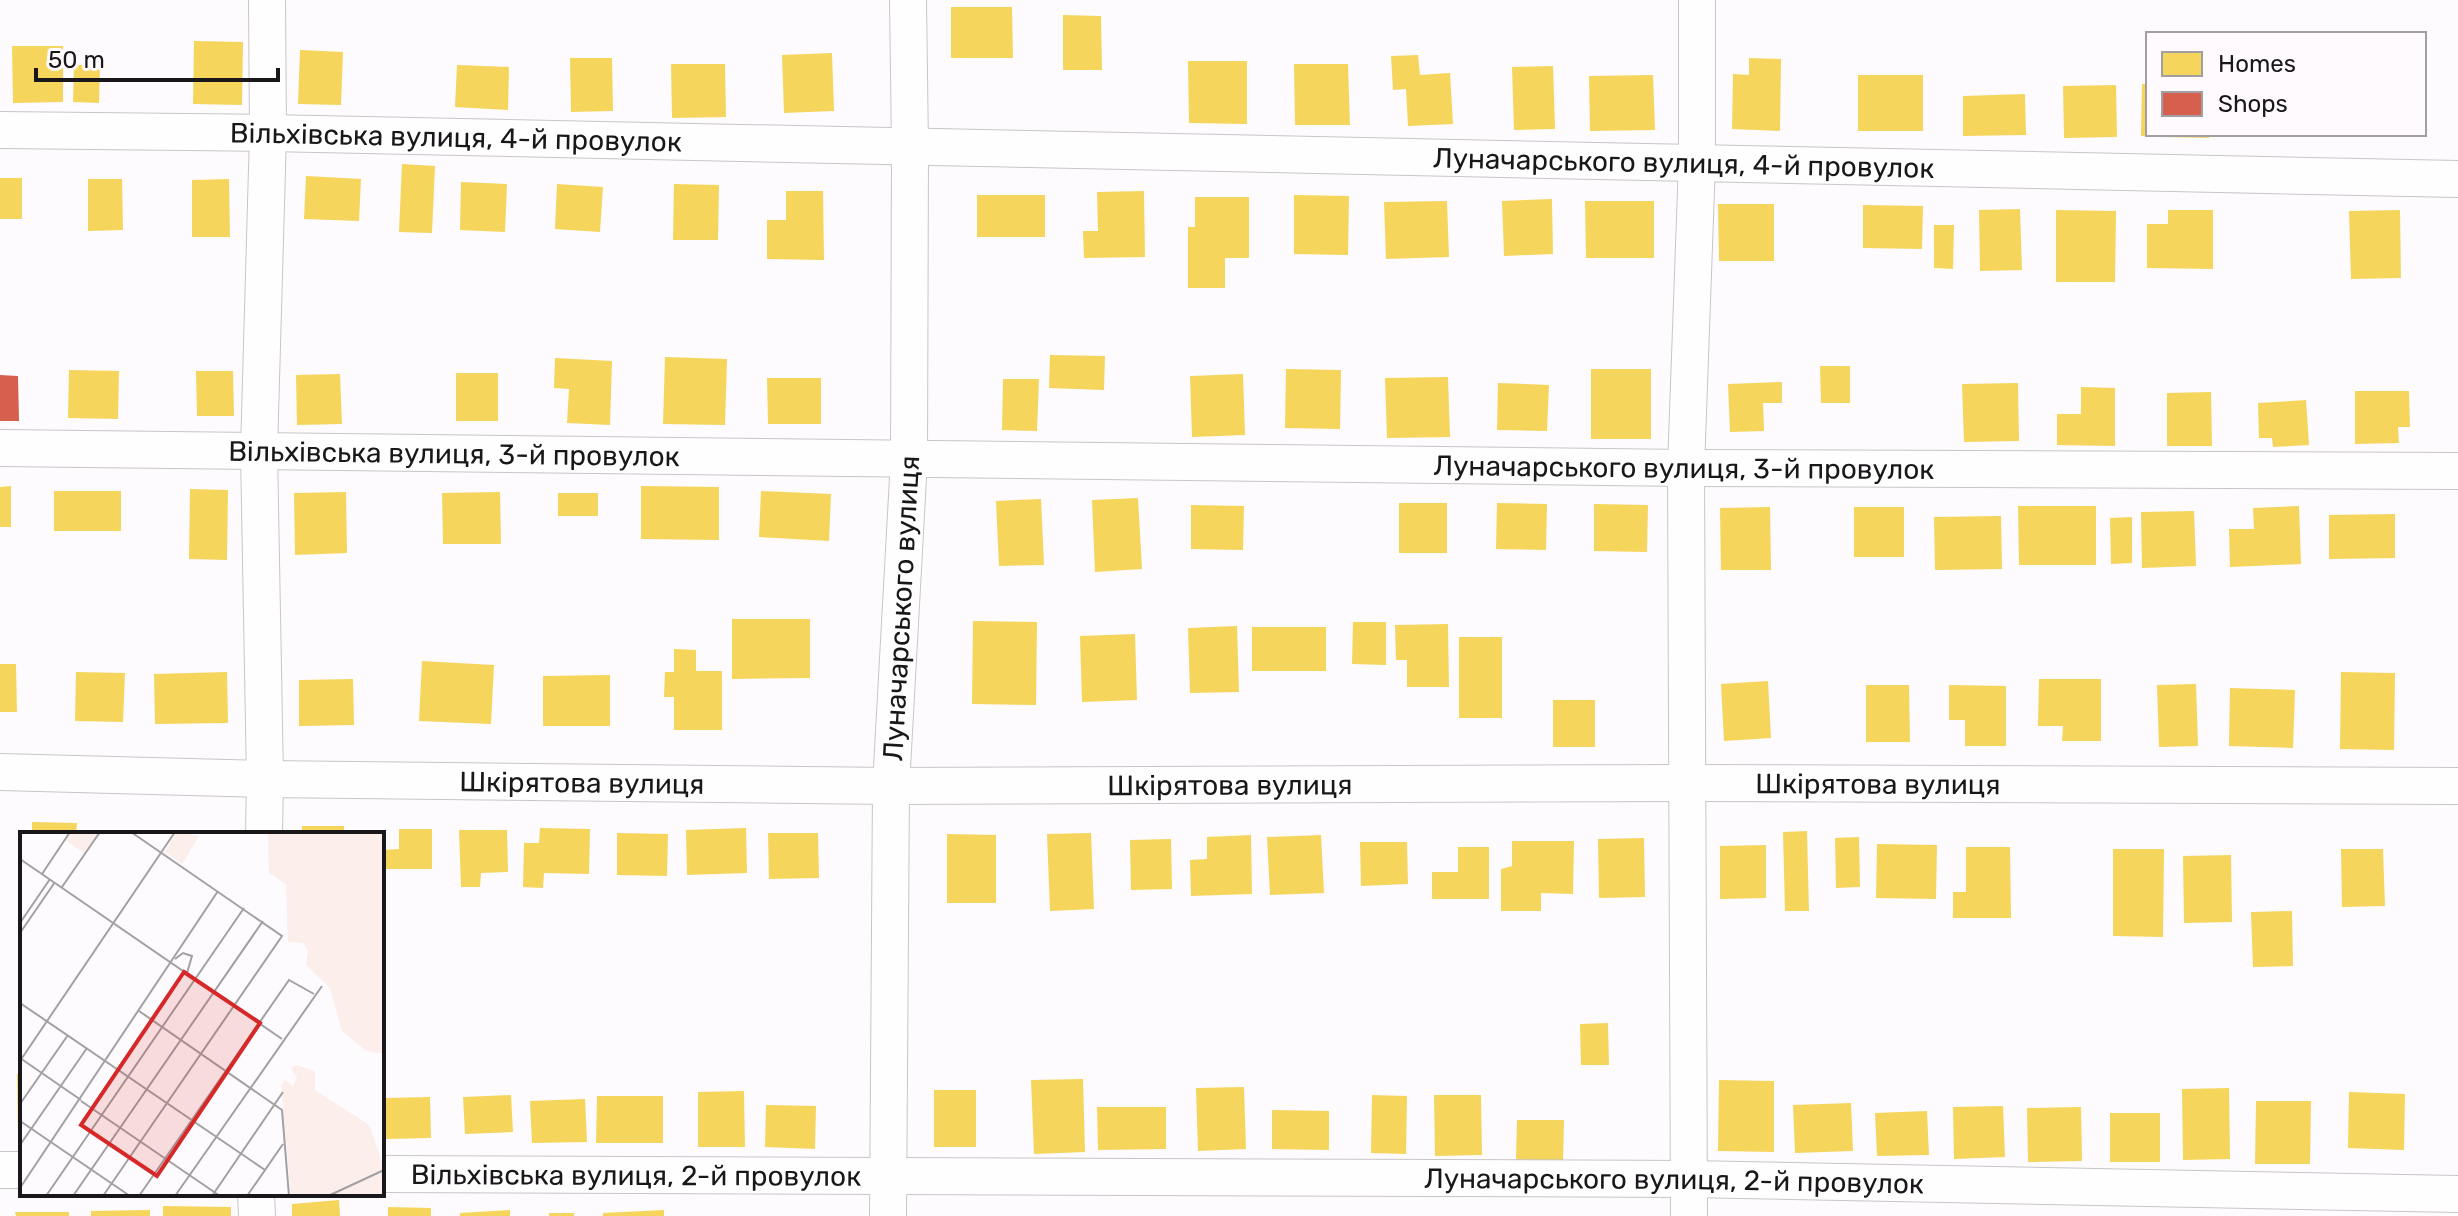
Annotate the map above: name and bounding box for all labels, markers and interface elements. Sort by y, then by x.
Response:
scale bar [36,32,278,82]
legend [2146,32,2426,136]
text: 50 m [48,46,105,74]
text: Homes [2218,50,2296,78]
text: Shops [2218,90,2288,118]
street label: Вільхівська вулиця, 4-й провулок [230,117,682,159]
street label: Луначарського вулиця, 4-й провулок [1433,141,1935,185]
street label: Вільхівська вулиця, 3-й провулок [228,435,680,473]
street label: Луначарського вулиця, 3-й провулок [1433,449,1934,486]
street label: Луначарського вулиця [876,455,926,762]
street label: Шкірятова вулиця [459,765,705,801]
street label: Шкірятова вулиця [1755,767,2001,801]
street label: Шкірятова вулиця [1107,768,1353,802]
inset map [20,832,384,1196]
street label: Вільхівська вулиця, 2-й провулок [411,1158,861,1193]
street label: Луначарського вулиця, 2-й провулок [1424,1162,1924,1201]

